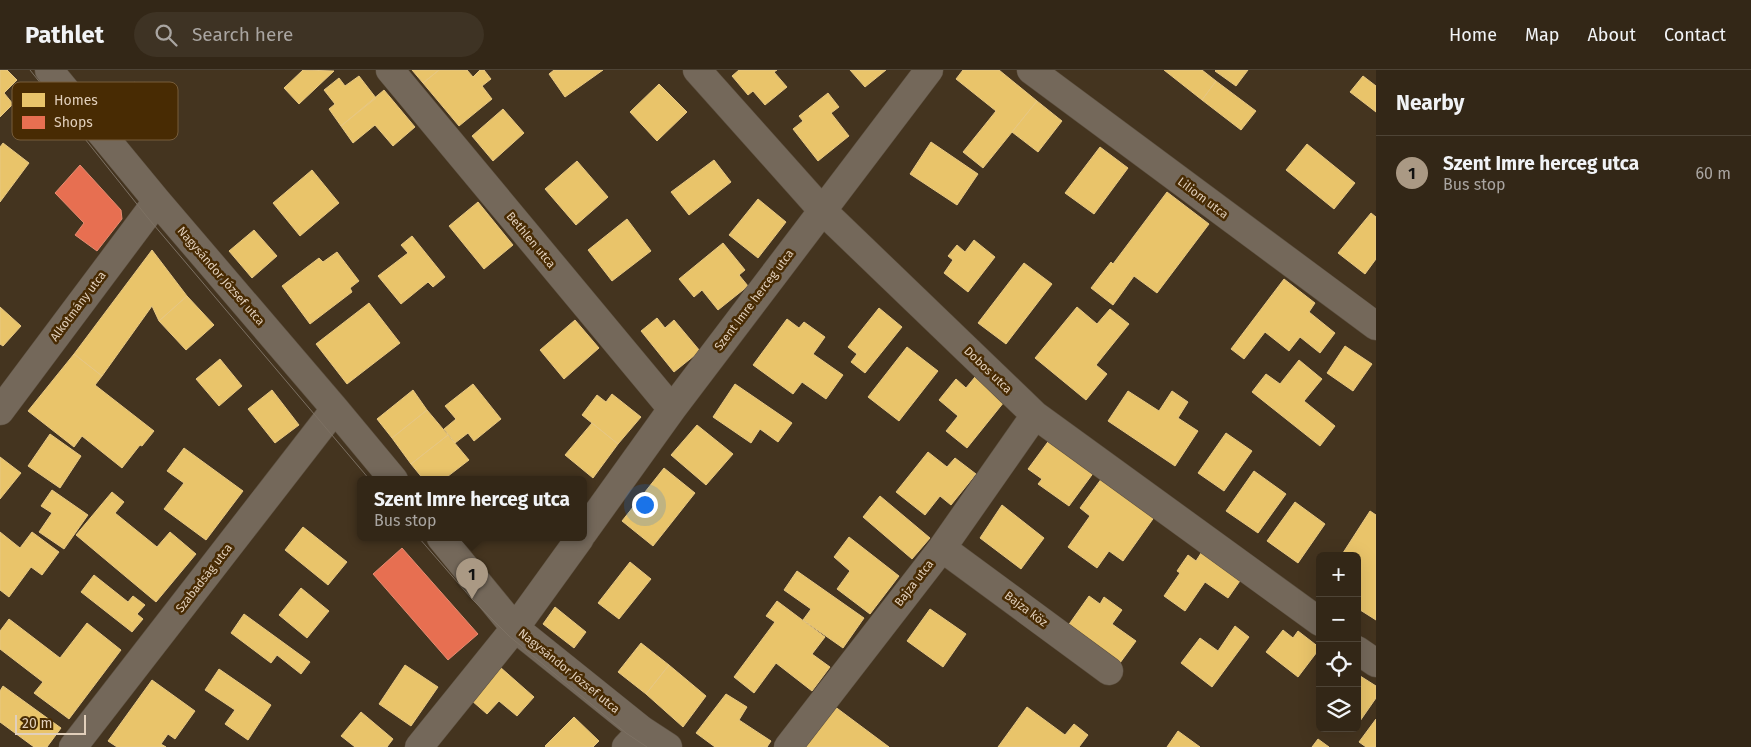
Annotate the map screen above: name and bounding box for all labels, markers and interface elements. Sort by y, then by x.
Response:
search box [134,12,484,57]
text: Pathlet [25,21,104,49]
icon: search [152,21,180,49]
text: Search here [192,23,293,46]
text: Home [1449,24,1497,46]
text: Map [1525,24,1559,46]
text: About [1587,24,1636,46]
text: Contact [1664,24,1726,46]
legend [12,82,178,140]
text: Nearby [1396,90,1464,116]
text: Homes [54,92,98,109]
text: Shops [54,114,93,131]
text: Szent Imre herceg utca [1443,152,1639,175]
text: 1 [1408,164,1416,183]
text: 60 m [1696,164,1731,183]
street label: Liliom utca [1175,174,1231,222]
text: Bus stop [1443,175,1506,194]
street label: Bethlen utca [504,209,558,271]
street label: Nagysándor József utca [174,224,268,328]
street label: Szent Imre herceg utca [711,247,797,353]
street label: Alkotmány utca [47,268,109,344]
street label: Dobos utca [961,344,1015,396]
popup [357,476,587,541]
text: Szent Imre herceg utca [374,488,570,511]
your location [632,492,658,518]
text: Bus stop [374,511,437,530]
street label: Szabadság utca [173,541,235,615]
map controls [1316,552,1361,732]
button: + [1316,552,1361,597]
street label: Bajza utca [892,557,936,609]
pin: 1 [456,558,488,599]
street label: Bajza köz [1002,588,1050,630]
button: − [1316,597,1361,642]
street label: Nagysándor József utca [516,626,622,716]
button: locate [1316,642,1361,687]
button: layers [1316,687,1361,732]
scale bar [15,712,86,735]
text: 20 m [22,715,52,732]

